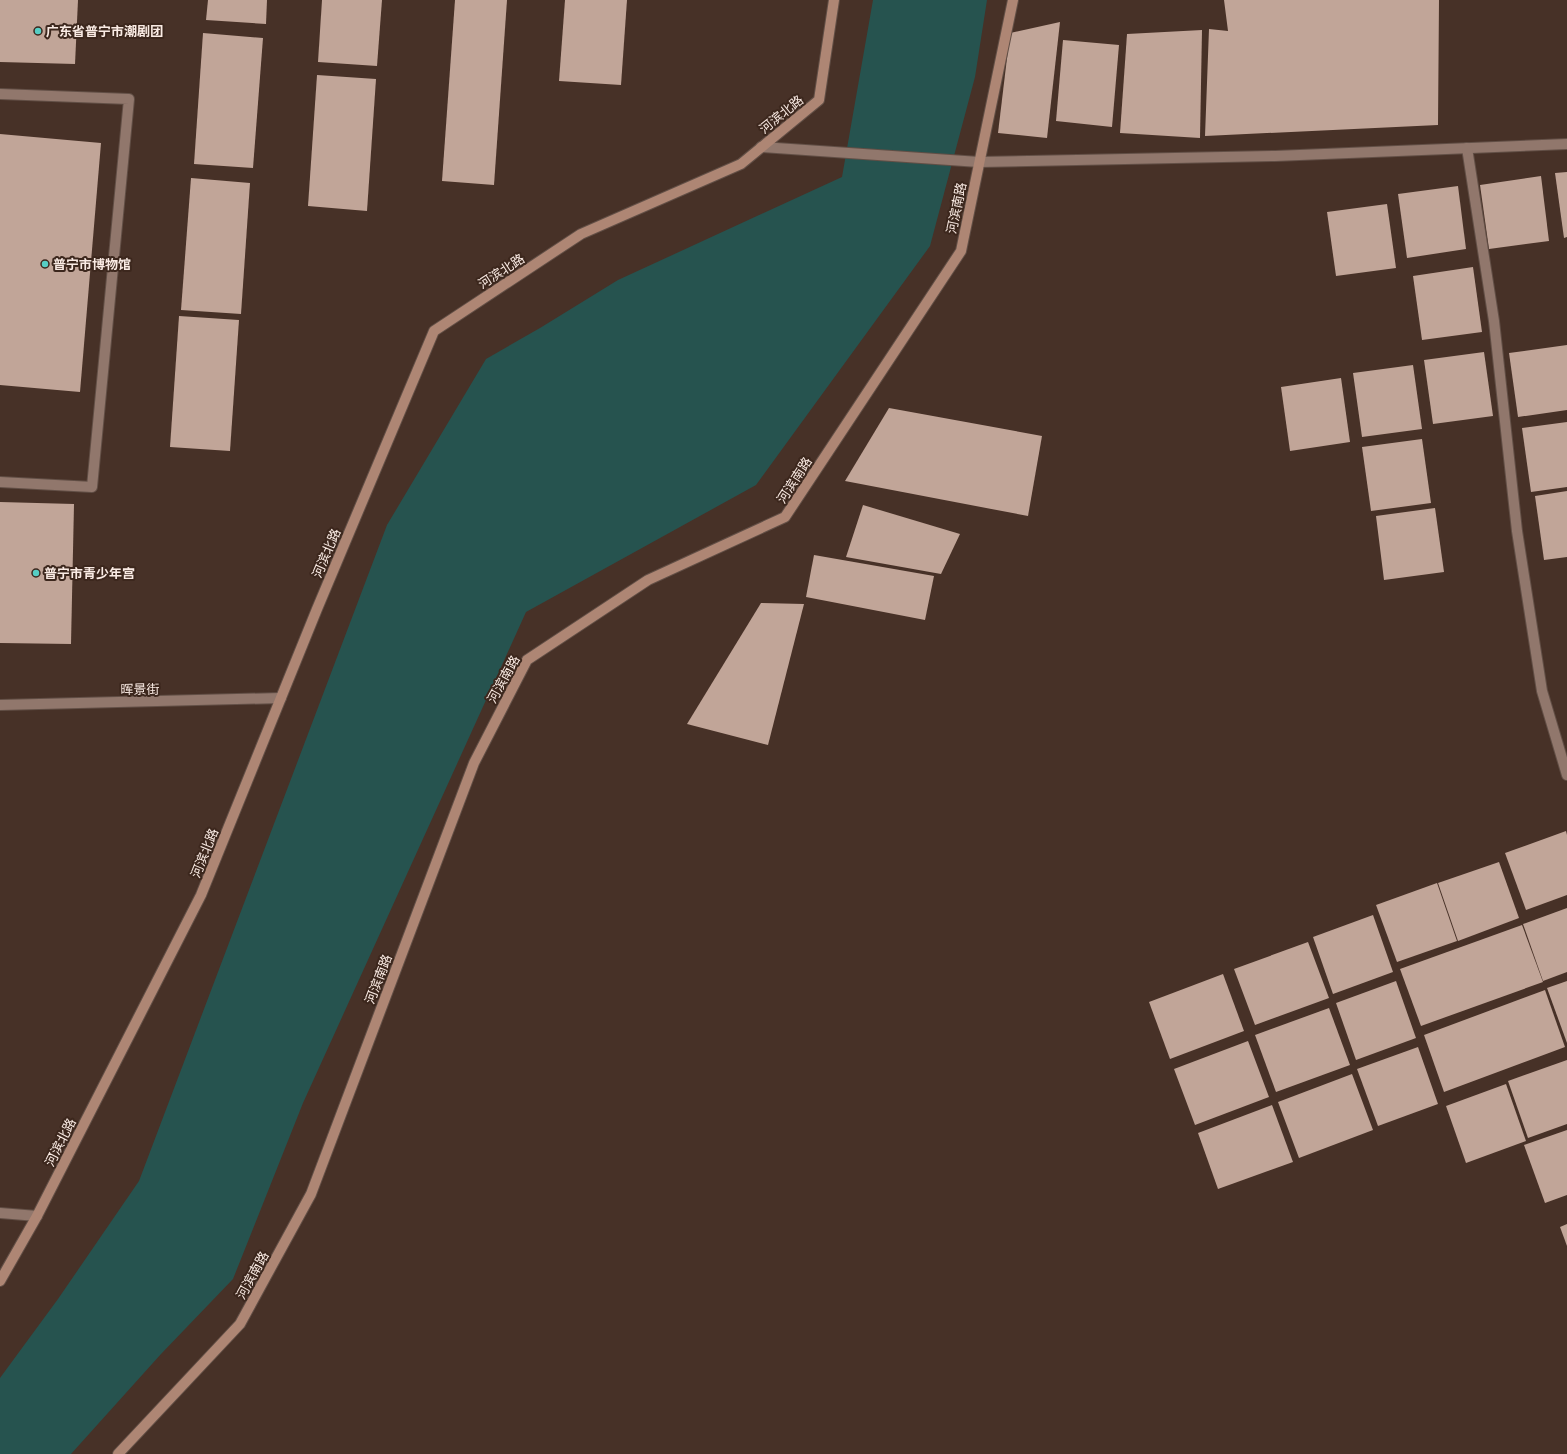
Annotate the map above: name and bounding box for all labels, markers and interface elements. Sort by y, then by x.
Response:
place label: 广东省普宁市潮剧团 [46,23,163,39]
marker: 广东省普宁市潮剧团 [33,26,43,36]
street label: 河滨北路 [756,91,806,137]
street label: 河滨南路 [943,181,969,235]
street label: 河滨北路 [475,250,527,292]
place label: 普宁市博物馆 [53,256,131,272]
marker: 普宁市博物馆 [40,259,50,269]
street label: 河滨南路 [773,454,815,506]
street label: 河滨北路 [308,526,344,580]
place label: 普宁市青少年宫 [44,565,135,581]
marker: 普宁市青少年宫 [31,568,41,578]
street label: 河滨南路 [483,652,523,706]
street label: 晖景街 [120,681,160,697]
street label: 河滨北路 [187,826,221,880]
street label: 河滨南路 [361,952,395,1006]
street label: 河滨北路 [41,1115,79,1169]
street label: 河滨南路 [232,1248,272,1302]

